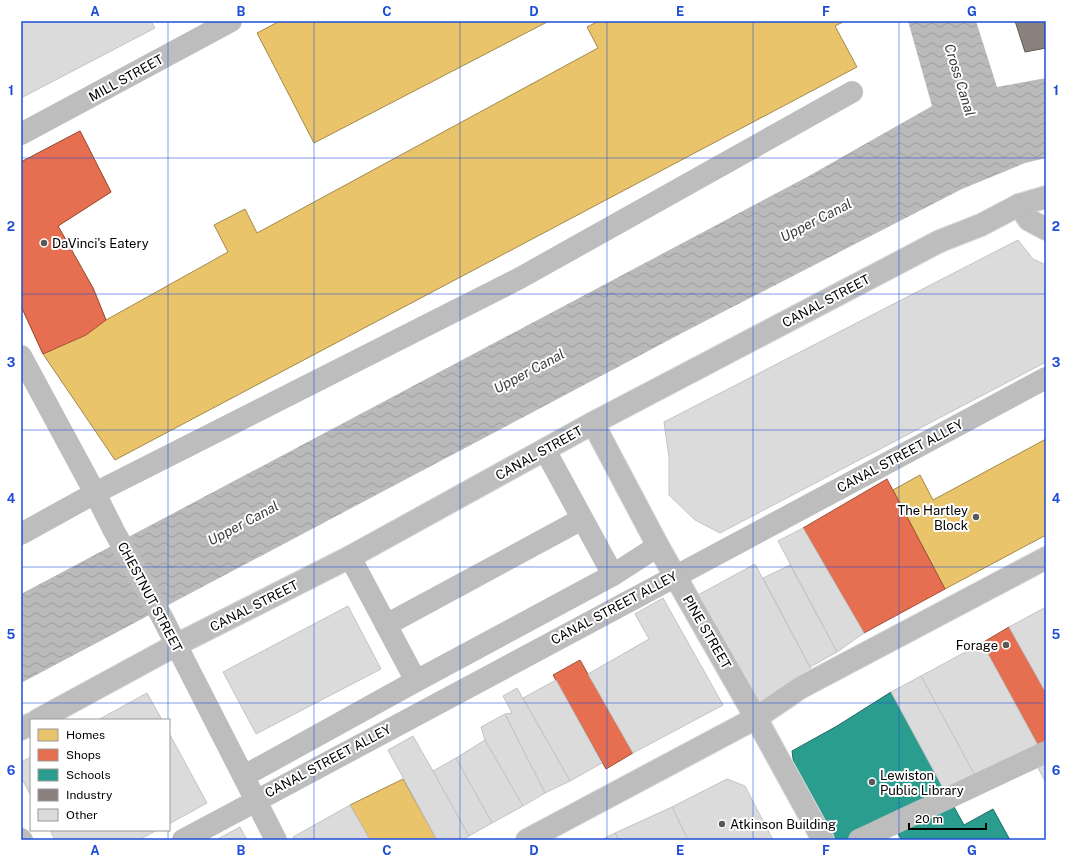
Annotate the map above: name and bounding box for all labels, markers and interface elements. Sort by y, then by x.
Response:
text: A [90,4,100,19]
text: B [237,4,246,19]
text: C [382,4,392,19]
text: D [529,4,539,19]
text: E [676,4,684,19]
text: F [822,4,830,19]
text: G [967,4,977,19]
water label: Cross Canal [941,42,979,118]
street label: MILL STREET [86,51,166,105]
text: 1 [8,83,14,98]
text: 1 [1053,83,1059,98]
water label: Upper Canal [778,195,854,245]
text: 2 [7,219,15,234]
text: 2 [1052,219,1060,234]
place label: DaVinci's Eatery [52,236,149,251]
marker: DaVinci's Eatery [39,238,49,248]
street label: CANAL STREET [780,272,873,330]
water label: Upper Canal [491,346,567,396]
text: 3 [7,355,16,370]
text: 3 [1052,355,1061,370]
street label: CANAL STREET ALLEY [834,416,966,496]
street label: CANAL STREET [493,423,585,483]
text: 4 [7,491,16,506]
text: 4 [1052,491,1061,506]
water label: Upper Canal [205,498,281,548]
place label: The Hartley Block [897,503,968,533]
marker: The Hartley Block [971,512,981,522]
street label: CHESTNUT STREET [115,540,185,655]
street label: CANAL STREET ALLEY [548,568,680,648]
street label: CANAL STREET [207,577,301,635]
street label: PINE STREET [680,593,734,672]
text: 5 [7,627,16,642]
text: 5 [1052,627,1061,642]
place label: Forage [956,638,998,653]
marker: Forage [1001,640,1011,650]
legend [30,719,170,831]
street label: CANAL STREET ALLEY [262,721,394,801]
text: Homes [66,728,105,742]
text: Shops [66,748,101,762]
text: 6 [7,763,16,778]
text: 6 [1052,763,1061,778]
text: Schools [66,768,111,782]
place label: Lewiston Public Library [880,768,964,798]
marker: Lewiston Public Library [867,777,877,787]
text: Industry [66,788,113,802]
scale bar [909,805,986,831]
text: Other [66,808,98,822]
text: 20 m [915,812,943,826]
place label: Atkinson Building [730,817,836,832]
marker: Atkinson Building [717,819,727,829]
text: A [90,843,100,858]
text: B [237,843,246,858]
text: C [382,843,392,858]
text: D [529,843,539,858]
text: E [676,843,684,858]
text: F [822,843,830,858]
text: G [967,843,977,858]

